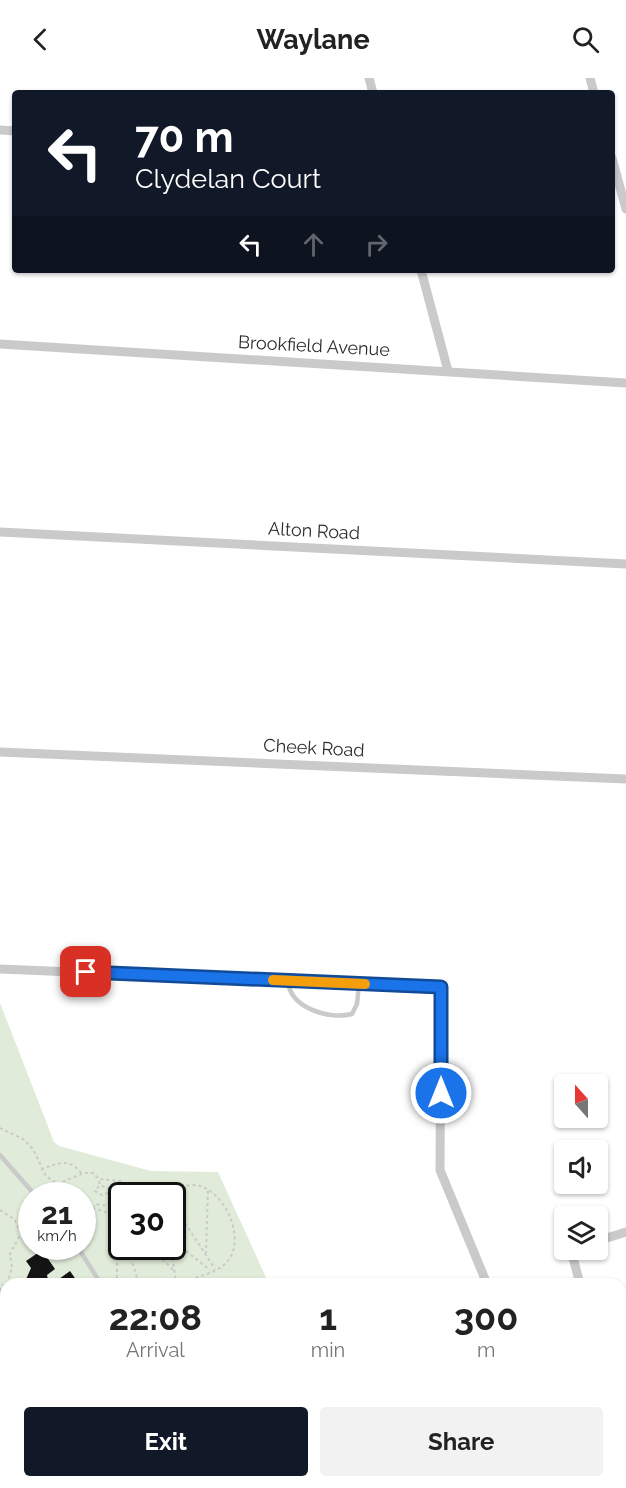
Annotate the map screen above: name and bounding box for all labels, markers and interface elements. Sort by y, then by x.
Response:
icon: back [24,23,57,56]
icon: search [569,23,602,56]
text: Waylane [256,24,370,55]
text: 70 m [135,113,234,162]
icon: left [36,114,114,192]
text: Clydelan Court [135,163,321,194]
icon: left [234,228,267,261]
icon: ahead [297,228,330,261]
icon: right [360,228,393,261]
street label: Brookfield Avenue [238,331,391,360]
street label: Alton Road [268,518,360,543]
street label: Cheek Road [263,734,365,761]
pin [60,946,111,997]
icon: arrive [69,955,102,988]
position arrow [409,1061,473,1125]
north arrow [554,1074,608,1128]
map controls [554,1074,608,1260]
button: sound [554,1140,608,1194]
speed limit sign: 30 [108,1182,186,1260]
text: 21 [41,1196,73,1231]
button: layers [554,1206,608,1260]
text: km/h [37,1227,77,1245]
text: 22:08 [109,1296,202,1338]
text: 1 [319,1296,337,1338]
text: 300 [454,1296,518,1338]
text: Arrival [126,1338,185,1362]
text: min [311,1338,345,1362]
text: m [477,1338,495,1362]
button: Exit [24,1407,308,1476]
button: Share [320,1407,603,1476]

